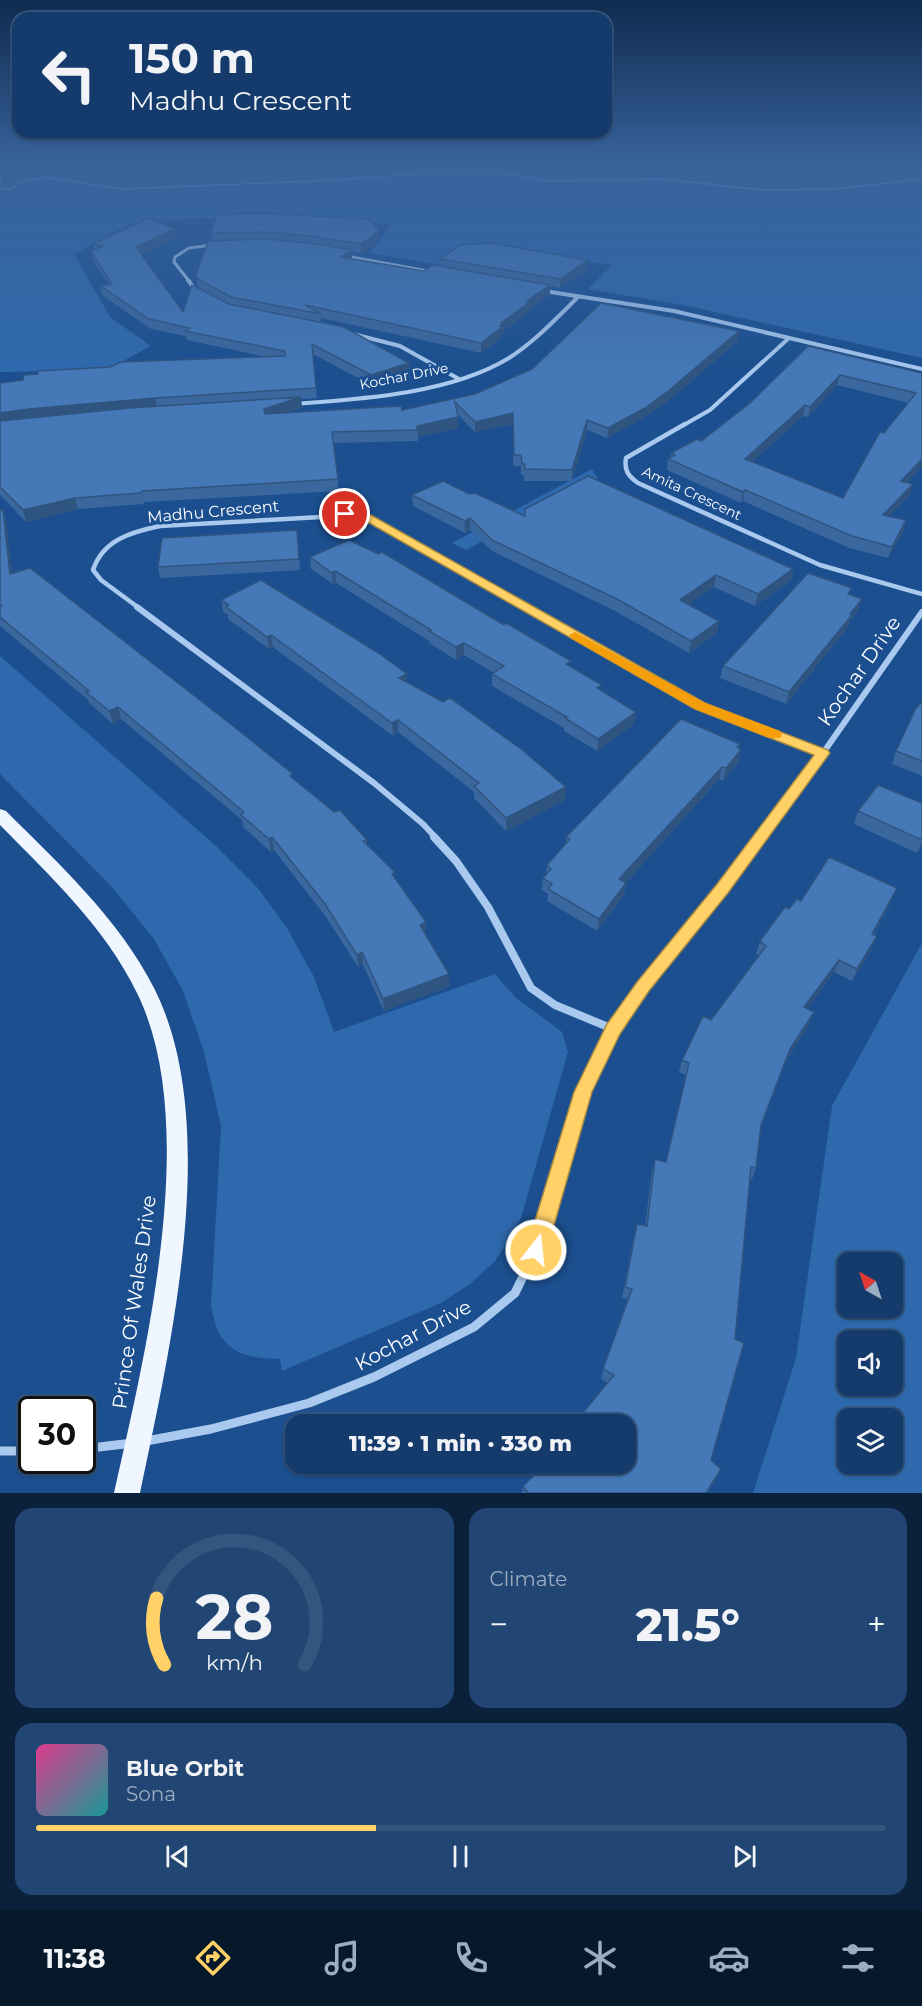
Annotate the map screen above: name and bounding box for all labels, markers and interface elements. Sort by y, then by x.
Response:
text: 150 m [129,32,255,84]
icon: left [30,36,108,114]
text: Madhu Crescent [129,84,352,117]
street label: Kochar Drive [358,359,450,393]
street label: Amita Crescent [639,462,745,524]
pin [319,488,370,539]
street label: Madhu Crescent [146,496,280,527]
icon: arrive [328,497,361,530]
street label: Kochar Drive [812,612,906,730]
street label: Prince Of Wales Drive [107,1194,161,1410]
position arrow [504,1218,568,1282]
north arrow [837,1252,903,1318]
map controls [837,1252,903,1474]
street label: Kochar Drive [351,1294,475,1376]
button: sound [837,1330,903,1396]
speed limit sign: 30 [18,1396,96,1474]
button: layers [837,1408,903,1474]
text: 11:39 · 1 min · 330 m [349,1430,572,1457]
text: Climate [490,1567,567,1591]
text: 28 [195,1579,273,1655]
text: 21.5° [636,1597,740,1652]
text: − [490,1604,508,1644]
text: + [867,1604,886,1644]
text: km/h [206,1649,263,1675]
text: Blue Orbit [126,1755,244,1782]
text: Sona [126,1782,176,1806]
icon: previous [161,1840,194,1873]
icon: pause [444,1840,477,1873]
icon: next [728,1840,761,1873]
icon: directions [192,1937,234,1979]
icon: music [321,1937,363,1979]
icon: phone [450,1937,492,1979]
icon: climate [579,1937,621,1979]
icon: car [708,1937,750,1979]
icon: filters [837,1937,879,1979]
text: 11:38 [43,1942,105,1975]

